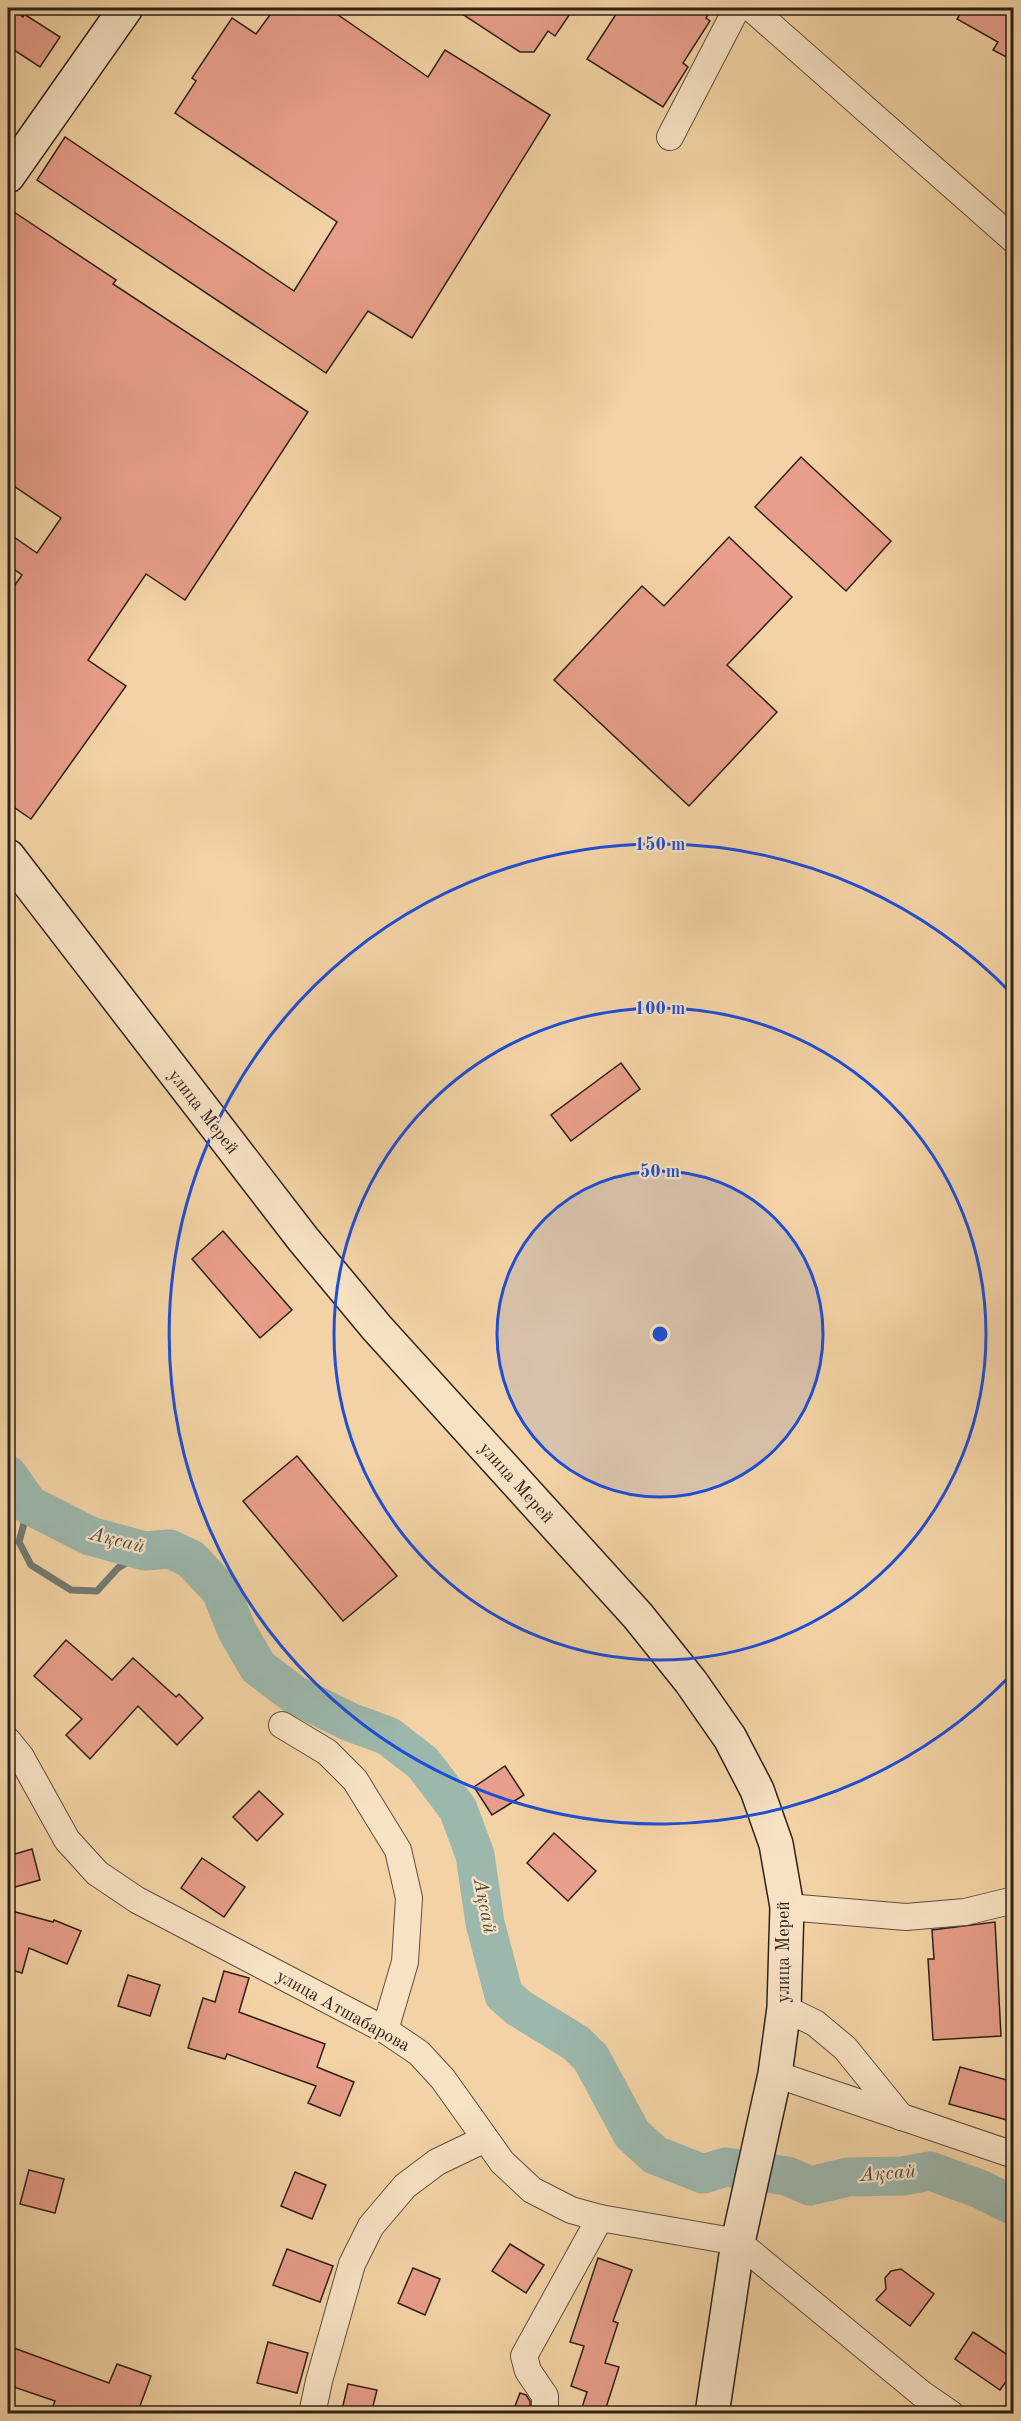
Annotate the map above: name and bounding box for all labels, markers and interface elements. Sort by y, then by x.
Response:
text: 150 m [635,836,685,854]
text: 100 m [635,1000,685,1018]
street label: улица Мерей [165,1066,241,1158]
text: 50 m [640,1163,680,1181]
centre of rings [650,1324,670,1344]
street label: улица Мерей [475,1439,557,1527]
water label: Ақсай [86,1524,147,1557]
water label: Ақсай [469,1876,499,1935]
street label: улица Мерей [775,1901,793,2003]
street label: улица Атшабарова [273,1967,413,2055]
water label: Ақсай [858,2162,917,2186]

